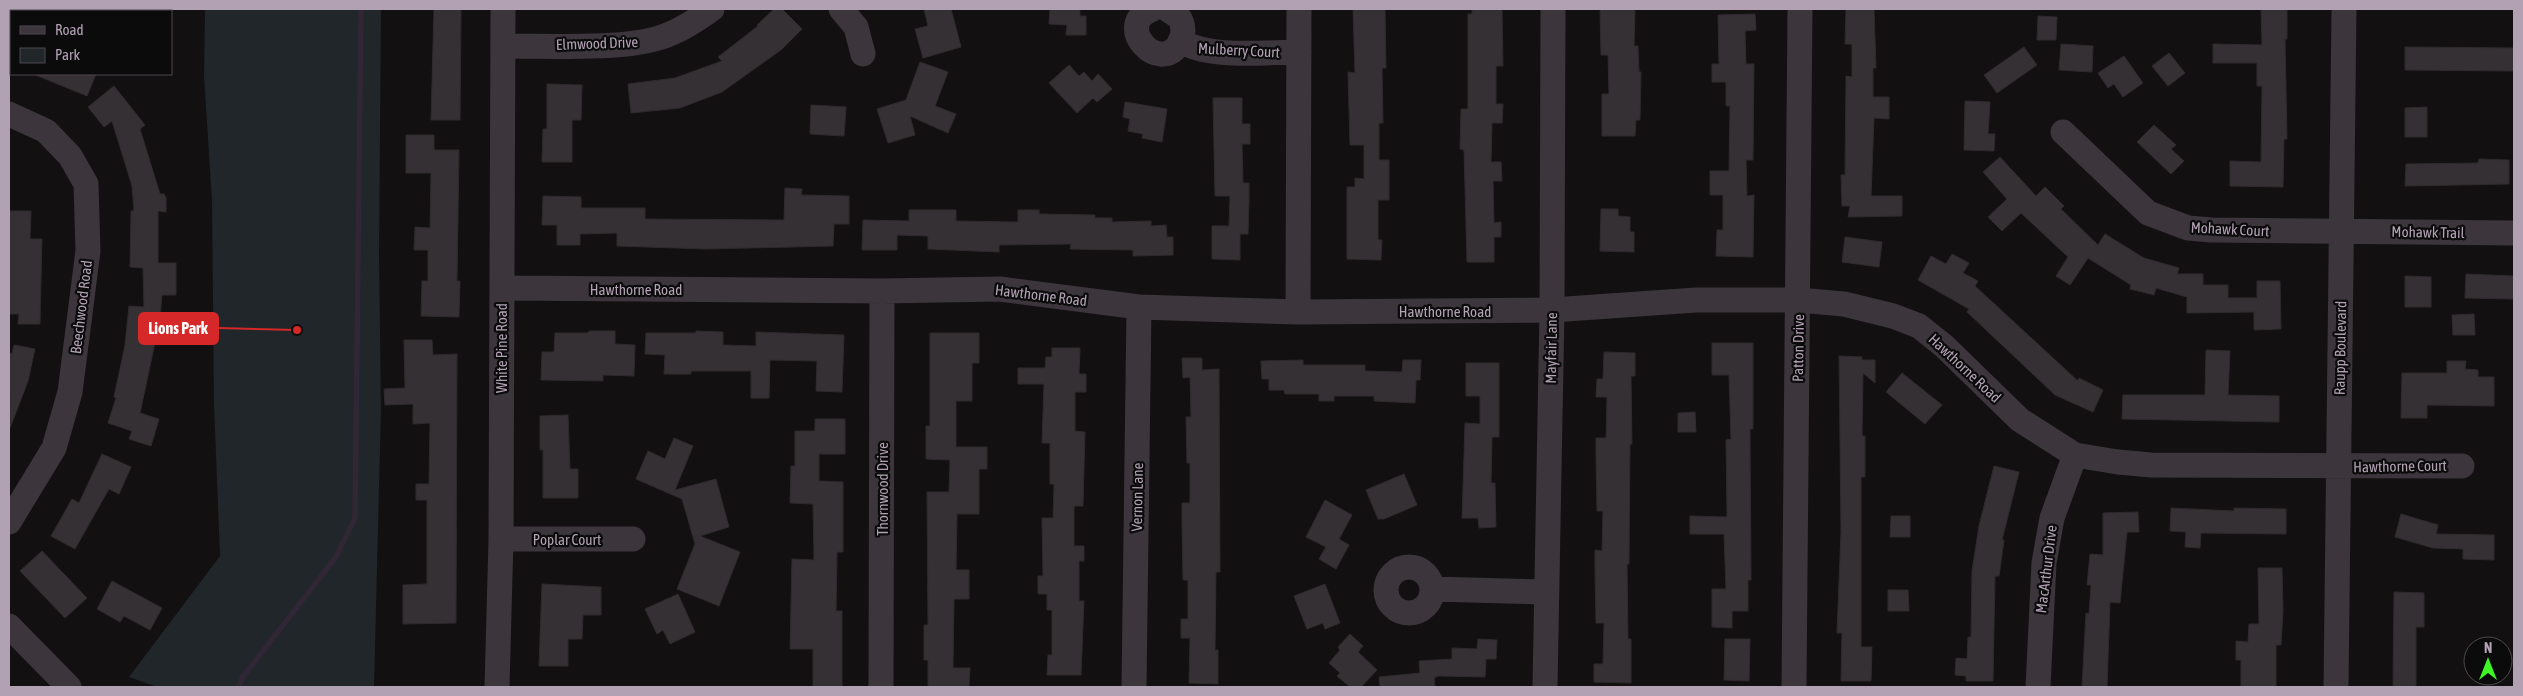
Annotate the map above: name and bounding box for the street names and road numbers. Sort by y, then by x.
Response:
street label: Elmwood Drive [556,33,639,53]
street label: Mulberry Court [1198,39,1280,61]
street label: Mohawk Court [2190,218,2270,240]
street label: Mohawk Trail [2391,223,2465,241]
street label: Beechwood Road [67,259,95,355]
street label: Hawthorne Road [590,281,682,298]
street label: Hawthorne Road [994,281,1088,309]
street label: Raupp Boulevard [2331,301,2349,395]
street label: White Pine Road [493,303,510,393]
street label: Hawthorne Road [1399,303,1491,320]
street label: Mayfair Lane [1542,312,1560,384]
street label: Patton Drive [1789,314,1807,382]
street label: Hawthorne Road [1925,330,2005,406]
street label: Thornwood Drive [874,442,891,536]
street label: Hawthorne Court [2353,457,2447,475]
street label: Vernon Lane [1128,462,1146,531]
street label: MacArthur Drive [2032,524,2060,614]
street label: Poplar Court [533,531,601,548]

